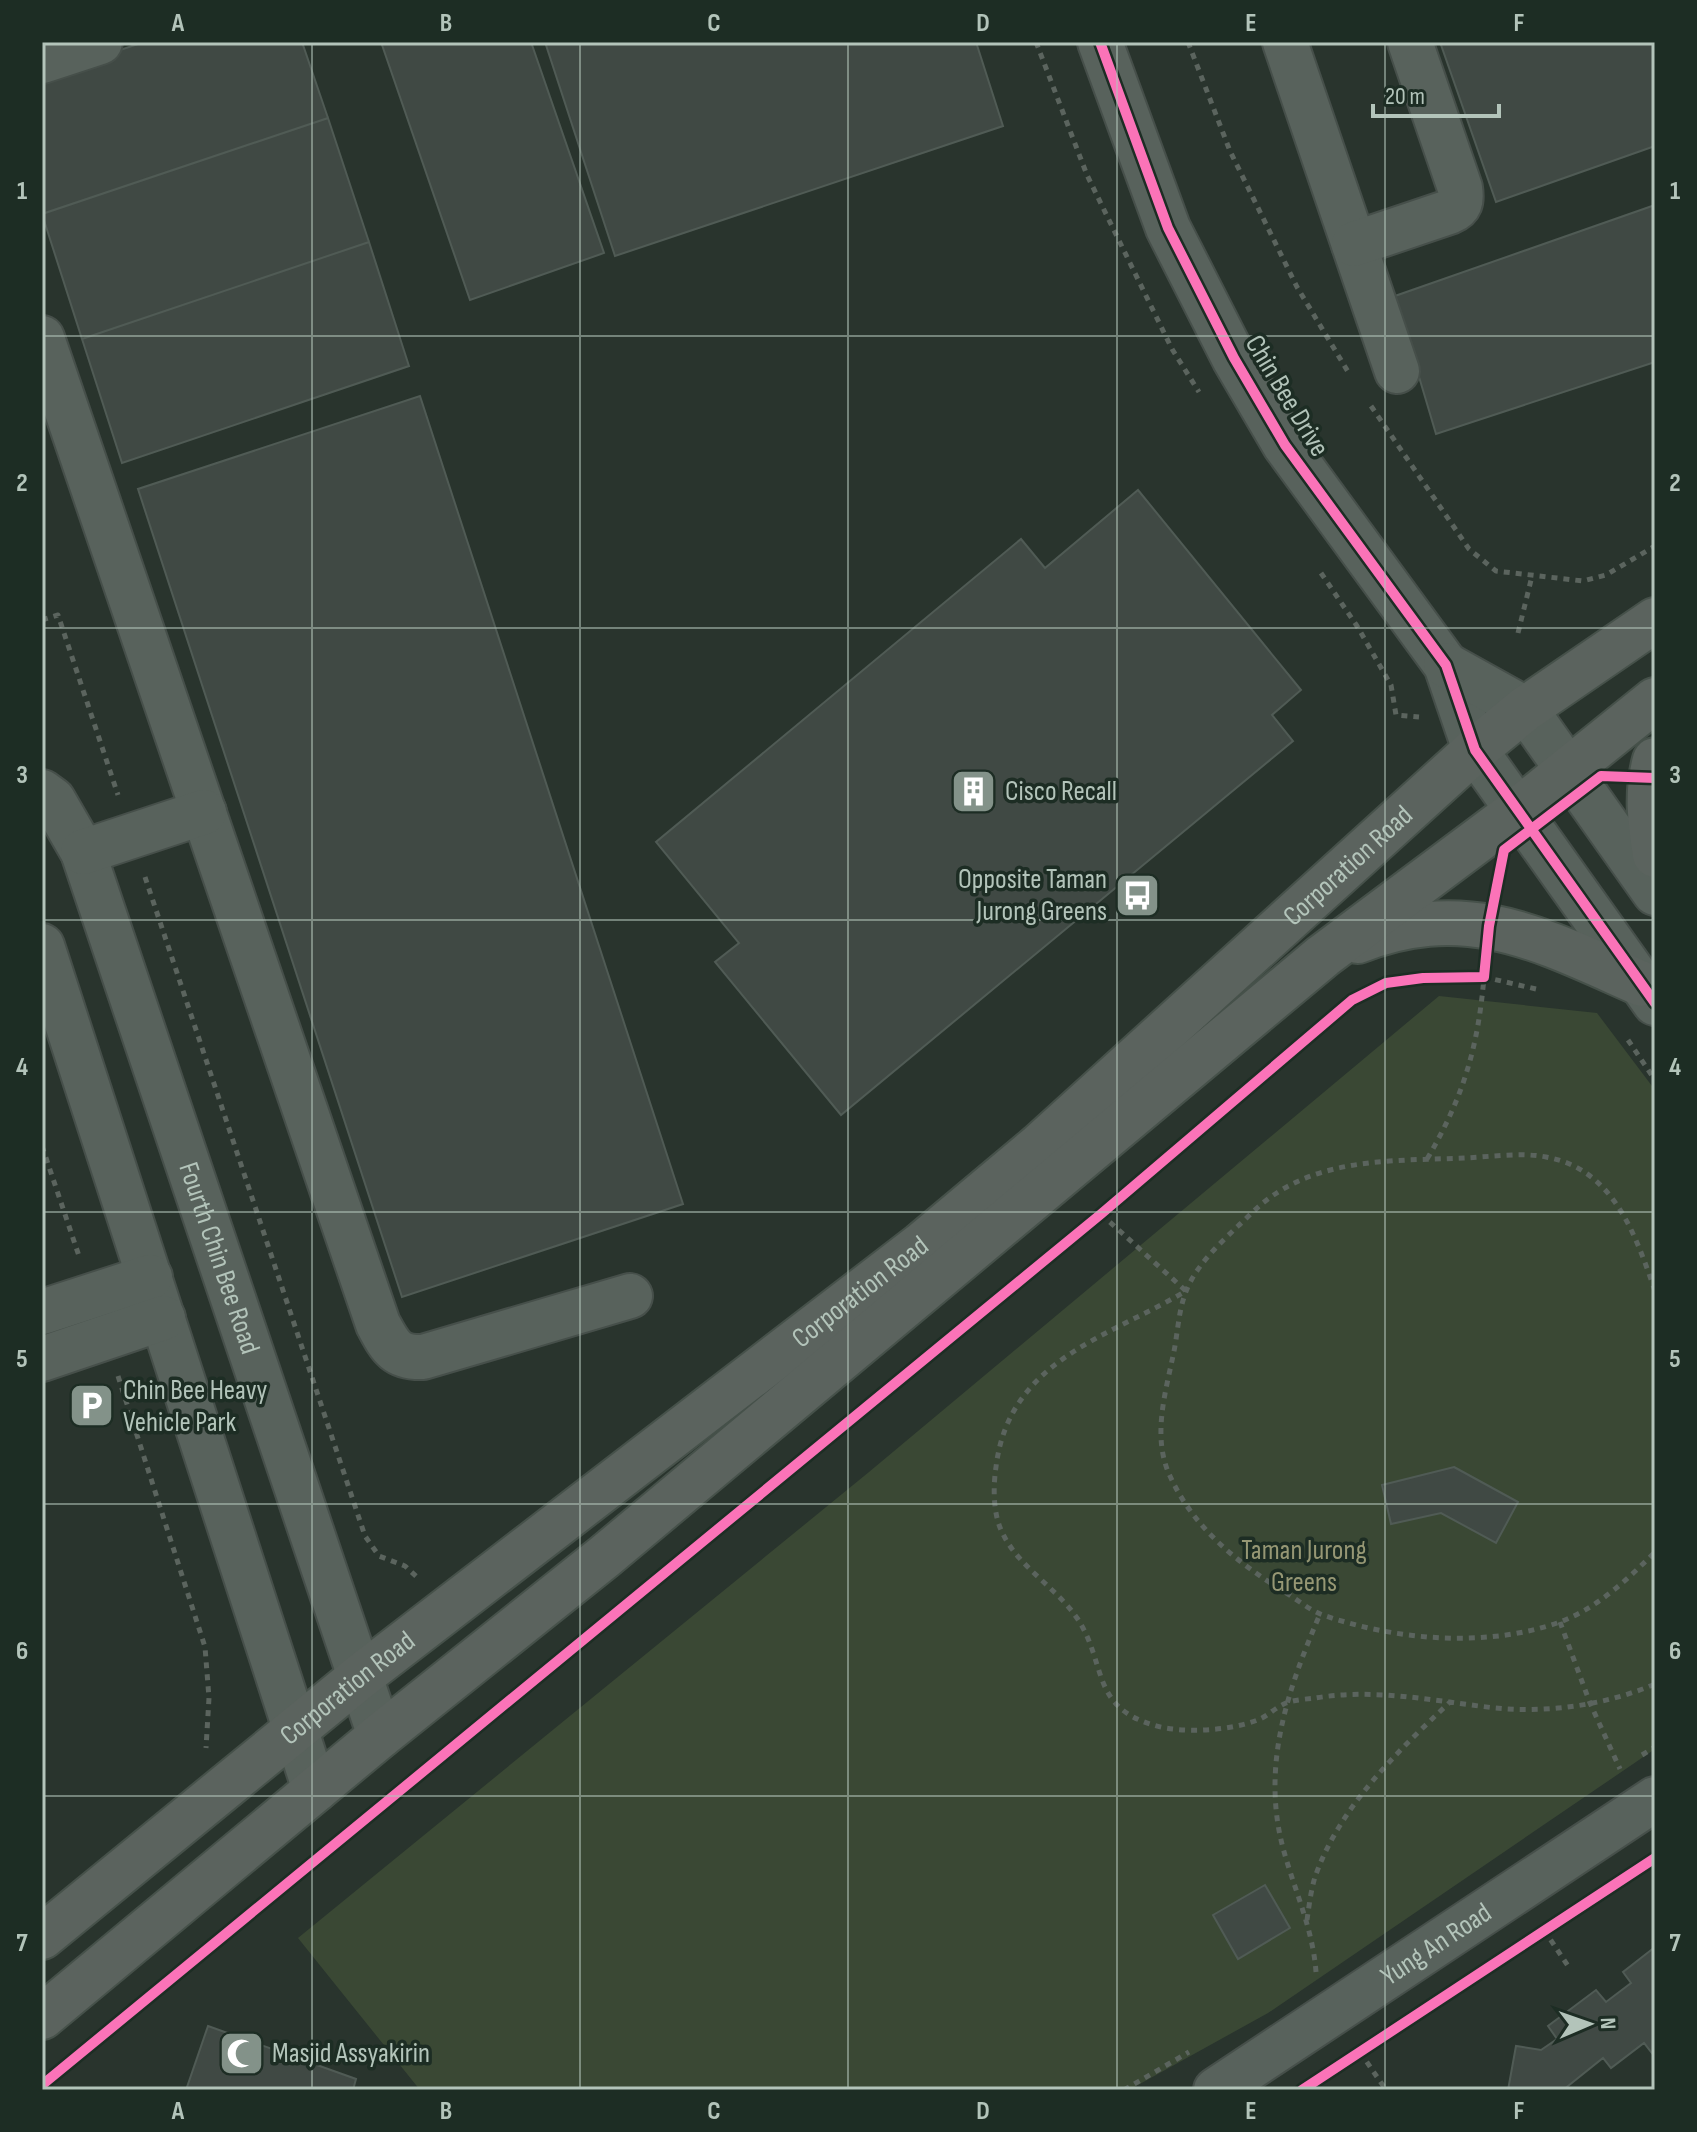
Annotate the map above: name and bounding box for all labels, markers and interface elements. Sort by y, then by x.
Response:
text: A [171,8,185,39]
text: B [440,8,452,39]
text: C [707,8,721,39]
text: D [976,8,990,39]
text: E [1245,8,1257,39]
text: F [1514,8,1525,39]
scale bar [1373,68,1499,118]
text: 20 m [1385,82,1425,111]
text: 1 [17,176,27,207]
text: 1 [1670,176,1680,207]
street label: Chin Bee Drive [1238,329,1336,463]
text: 2 [16,468,28,499]
text: 2 [1669,468,1681,499]
text: 3 [16,760,28,791]
text: 3 [1669,760,1681,791]
building icon: Cisco Recall [950,767,998,815]
place label: Cisco Recall [1005,775,1117,808]
street label: Corporation Road [1276,798,1419,933]
place label: Opposite Taman Jurong Greens [958,863,1107,928]
bus stop icon: Opposite Taman Jurong Greens [1114,871,1162,919]
text: 4 [16,1052,28,1083]
text: 4 [1669,1052,1681,1083]
street label: Fourth Chin Bee Road [172,1158,267,1358]
street label: Corporation Road [785,1229,935,1355]
text: 5 [16,1344,28,1375]
text: 5 [1669,1344,1681,1375]
place label: Chin Bee Heavy Vehicle Park [123,1374,268,1439]
parking icon: Chin Bee Heavy Vehicle Park [68,1382,116,1430]
park label: Taman Jurong Greens [1241,1534,1367,1599]
street label: Corporation Road [273,1624,421,1752]
text: 6 [16,1636,28,1667]
text: 6 [1669,1636,1681,1667]
street label: Yung An Road [1375,1896,1497,1993]
text: 7 [16,1928,28,1959]
text: 7 [1669,1928,1681,1959]
north arrow [1549,1984,1629,2064]
text: N [1594,2017,1621,2030]
mosque icon: Masjid Assyakirin [217,2029,265,2077]
place label: Masjid Assyakirin [272,2037,430,2070]
text: A [171,2096,185,2127]
text: B [440,2096,452,2127]
text: C [707,2096,721,2127]
text: D [976,2096,990,2127]
text: E [1245,2096,1257,2127]
text: F [1514,2096,1525,2127]

